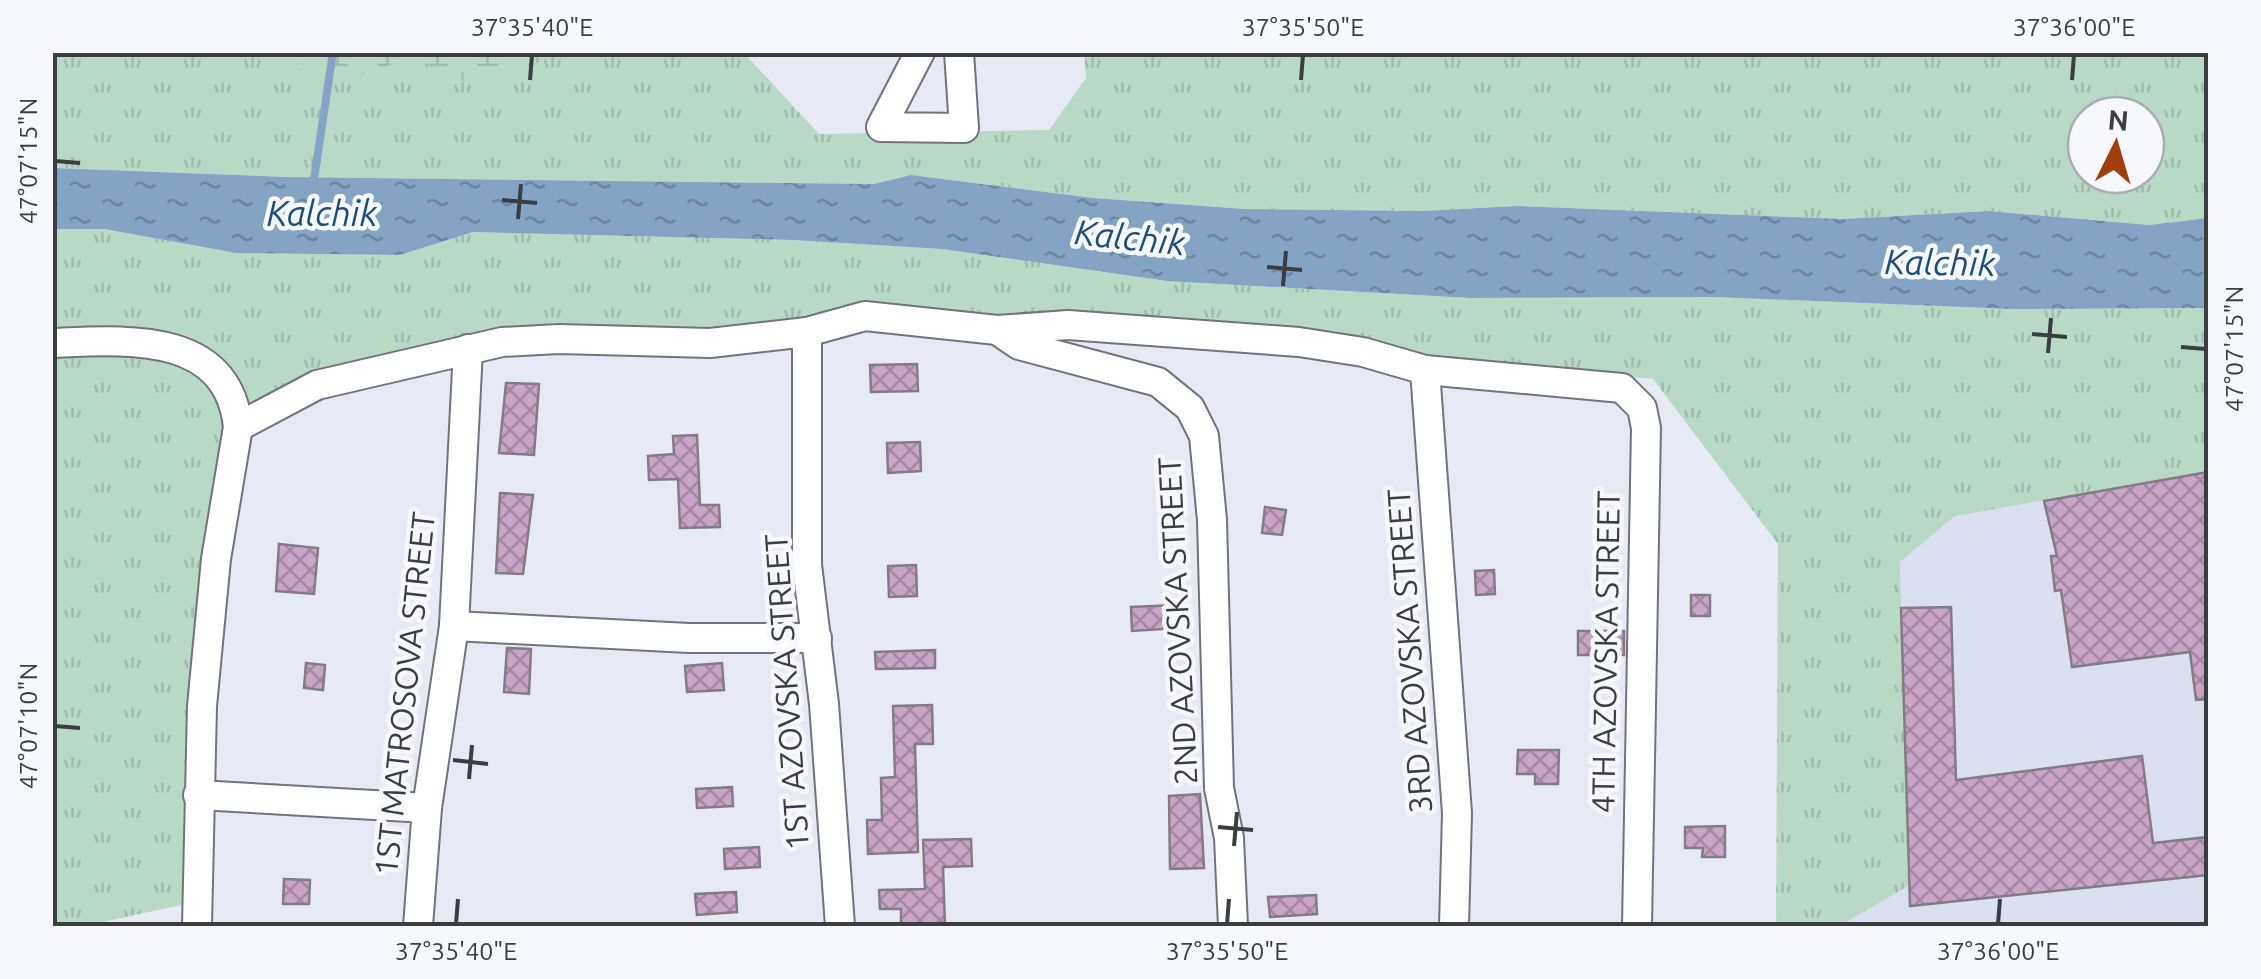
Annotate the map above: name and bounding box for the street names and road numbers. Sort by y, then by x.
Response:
street label: 2ND AZOVSKA STREET [1150,456,1204,786]
street label: 3RD AZOVSKA STREET [1380,487,1438,815]
street label: 4TH AZOVSKA STREET [1584,490,1626,814]
street label: 1ST MATROSOVA STREET [367,510,441,878]
street label: 1ST AZOVSKA STREET [757,532,815,852]

